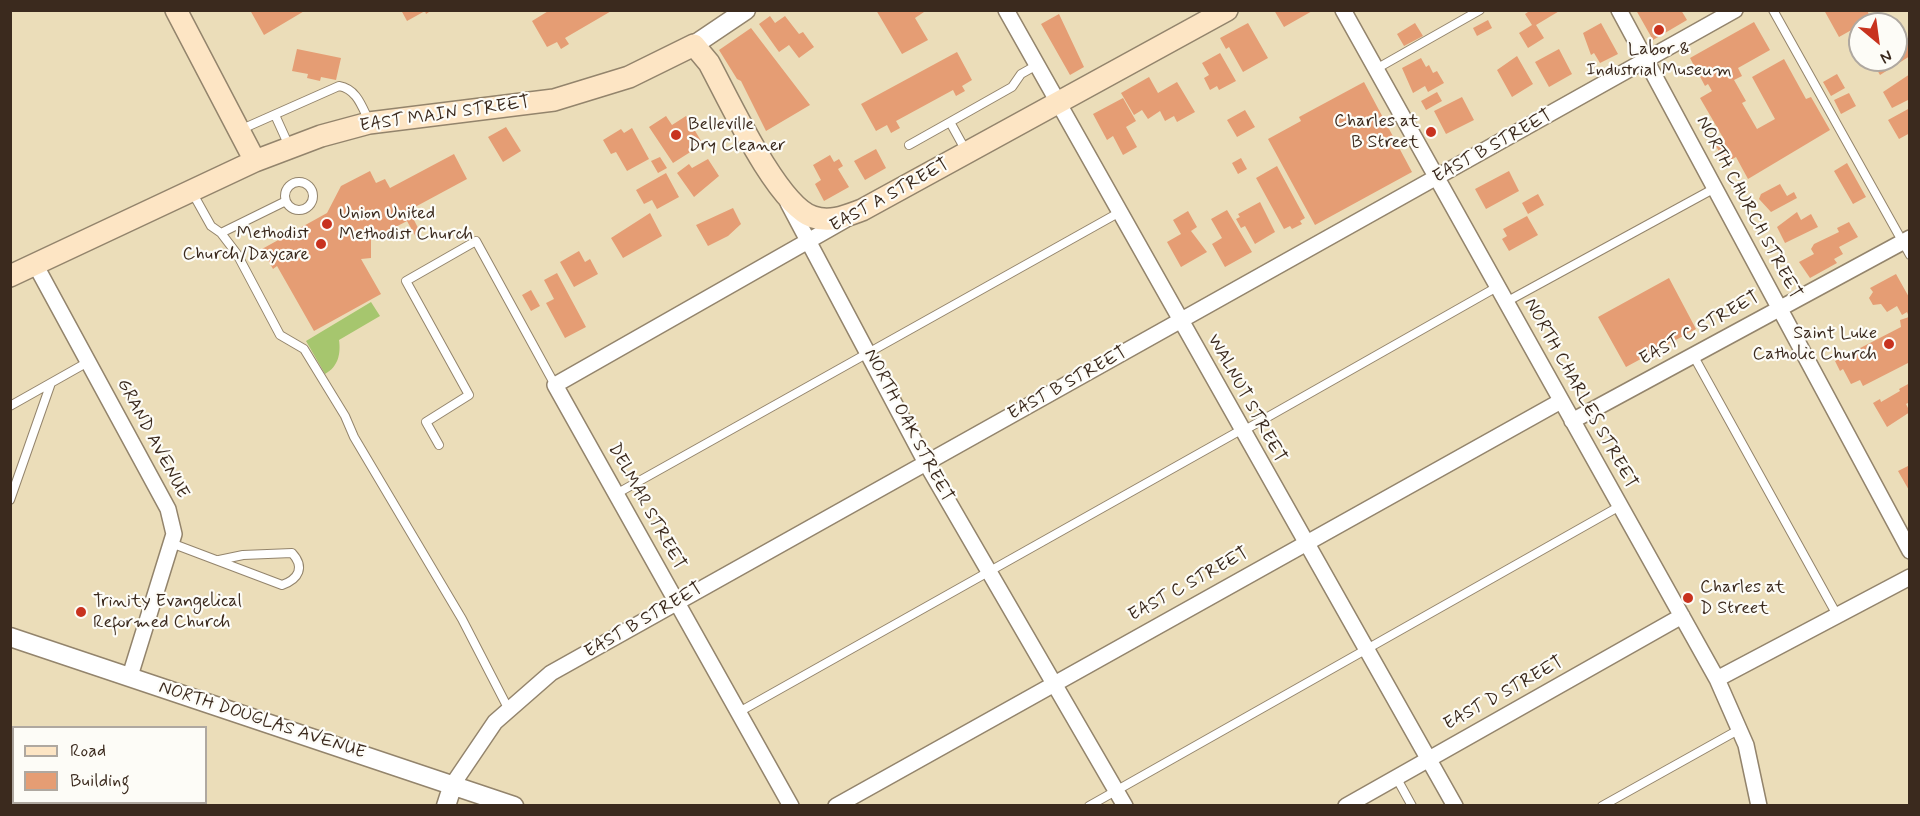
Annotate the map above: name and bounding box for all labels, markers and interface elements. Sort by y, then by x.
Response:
north arrow [1848,12,1908,72]
marker: Labor & Industrial Museum [1652,23,1666,37]
place label: Labor & Industrial Museum [1586,39,1732,82]
text: N [1876,45,1896,68]
street label: EAST MAIN STREET [359,92,531,138]
street label: EAST B STREET [1430,105,1556,189]
place label: Charles at B Street [1334,111,1419,154]
street label: NORTH CHURCH STREET [1691,113,1805,303]
place label: Belleville Dry Cleaner [688,114,786,156]
marker: Charles at B Street [1424,125,1438,139]
marker: Belleville Dry Cleaner [669,128,683,142]
street label: EAST A STREET [827,154,953,238]
place label: Union United Methodist Church [339,203,473,246]
marker: Union United Methodist Church [320,217,334,231]
place label: Methodist Church/Daycare [183,223,309,266]
marker: Methodist Church/Daycare [314,237,328,251]
street label: EAST C STREET [1636,287,1764,371]
street label: NORTH CHARLES STREET [1519,295,1641,493]
place label: Saint Luke Catholic Church [1752,323,1877,366]
street label: WALNUT STREET [1202,331,1290,467]
marker: Saint Luke Catholic Church [1882,337,1896,351]
street label: EAST B STREET [1005,342,1131,426]
street label: NORTH OAK STREET [858,346,958,506]
street label: GRAND AVENUE [111,375,193,503]
street label: DELMAR STREET [602,440,690,574]
street label: EAST C STREET [1125,543,1253,627]
place label: Charles at D Street [1700,577,1785,620]
street label: EAST B STREET [581,579,707,663]
place label: Trinity Evangelical Reformed Church [93,591,242,634]
marker: Charles at D Street [1681,591,1695,605]
marker: Trinity Evangelical Reformed Church [74,605,88,619]
street label: EAST D STREET [1440,652,1568,736]
street label: NORTH DOUGLAS AVENUE [156,677,368,765]
legend [12,726,207,804]
text: Road [70,739,106,763]
text: Building [70,769,130,793]

